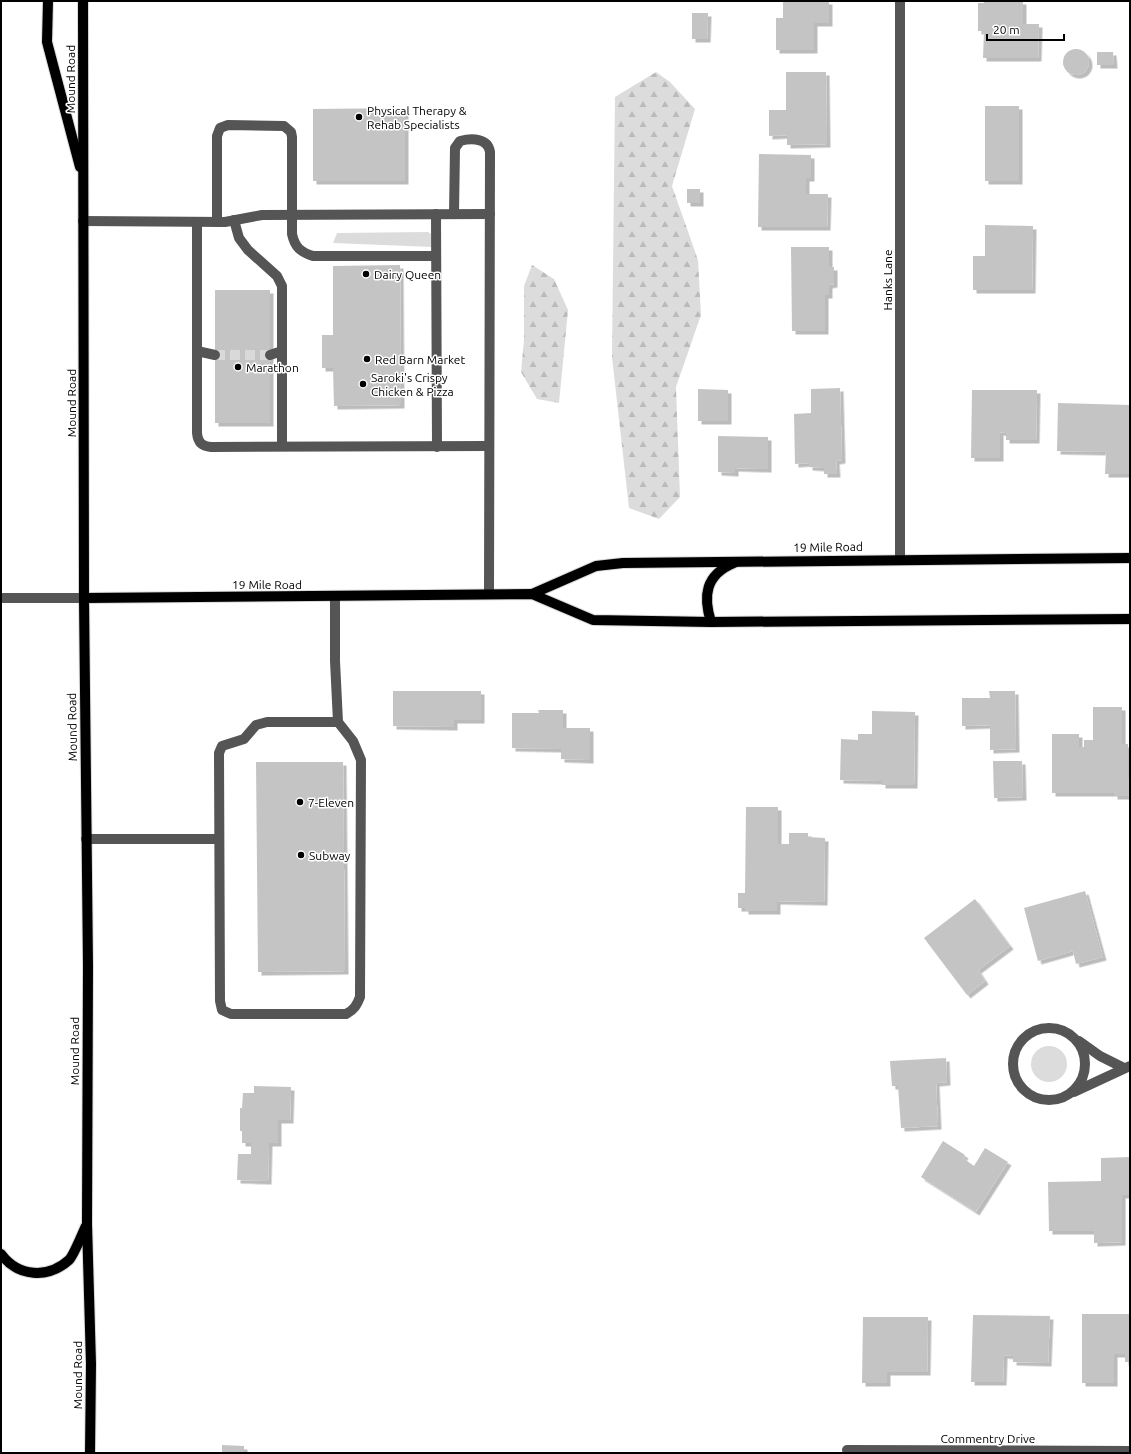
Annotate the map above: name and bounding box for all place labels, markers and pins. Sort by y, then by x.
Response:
place label: Physical Therapy & Rehab Specialists [367,104,467,131]
marker: Physical Therapy & Rehab Specialists [354,112,364,122]
place label: Dairy Queen [374,268,441,281]
marker: Dairy Queen [361,269,371,279]
place label: Red Barn Market [375,353,465,366]
marker: Red Barn Market [362,354,372,364]
place label: Marathon [246,361,299,374]
marker: Marathon [233,362,243,372]
place label: Saroki's Crispy Chicken & Pizza [371,371,454,398]
marker: Saroki's Crispy Chicken & Pizza [358,379,368,389]
place label: 7-Eleven [308,796,354,809]
marker: 7-Eleven [295,797,305,807]
place label: Subway [309,849,351,862]
marker: Subway [296,850,306,860]

